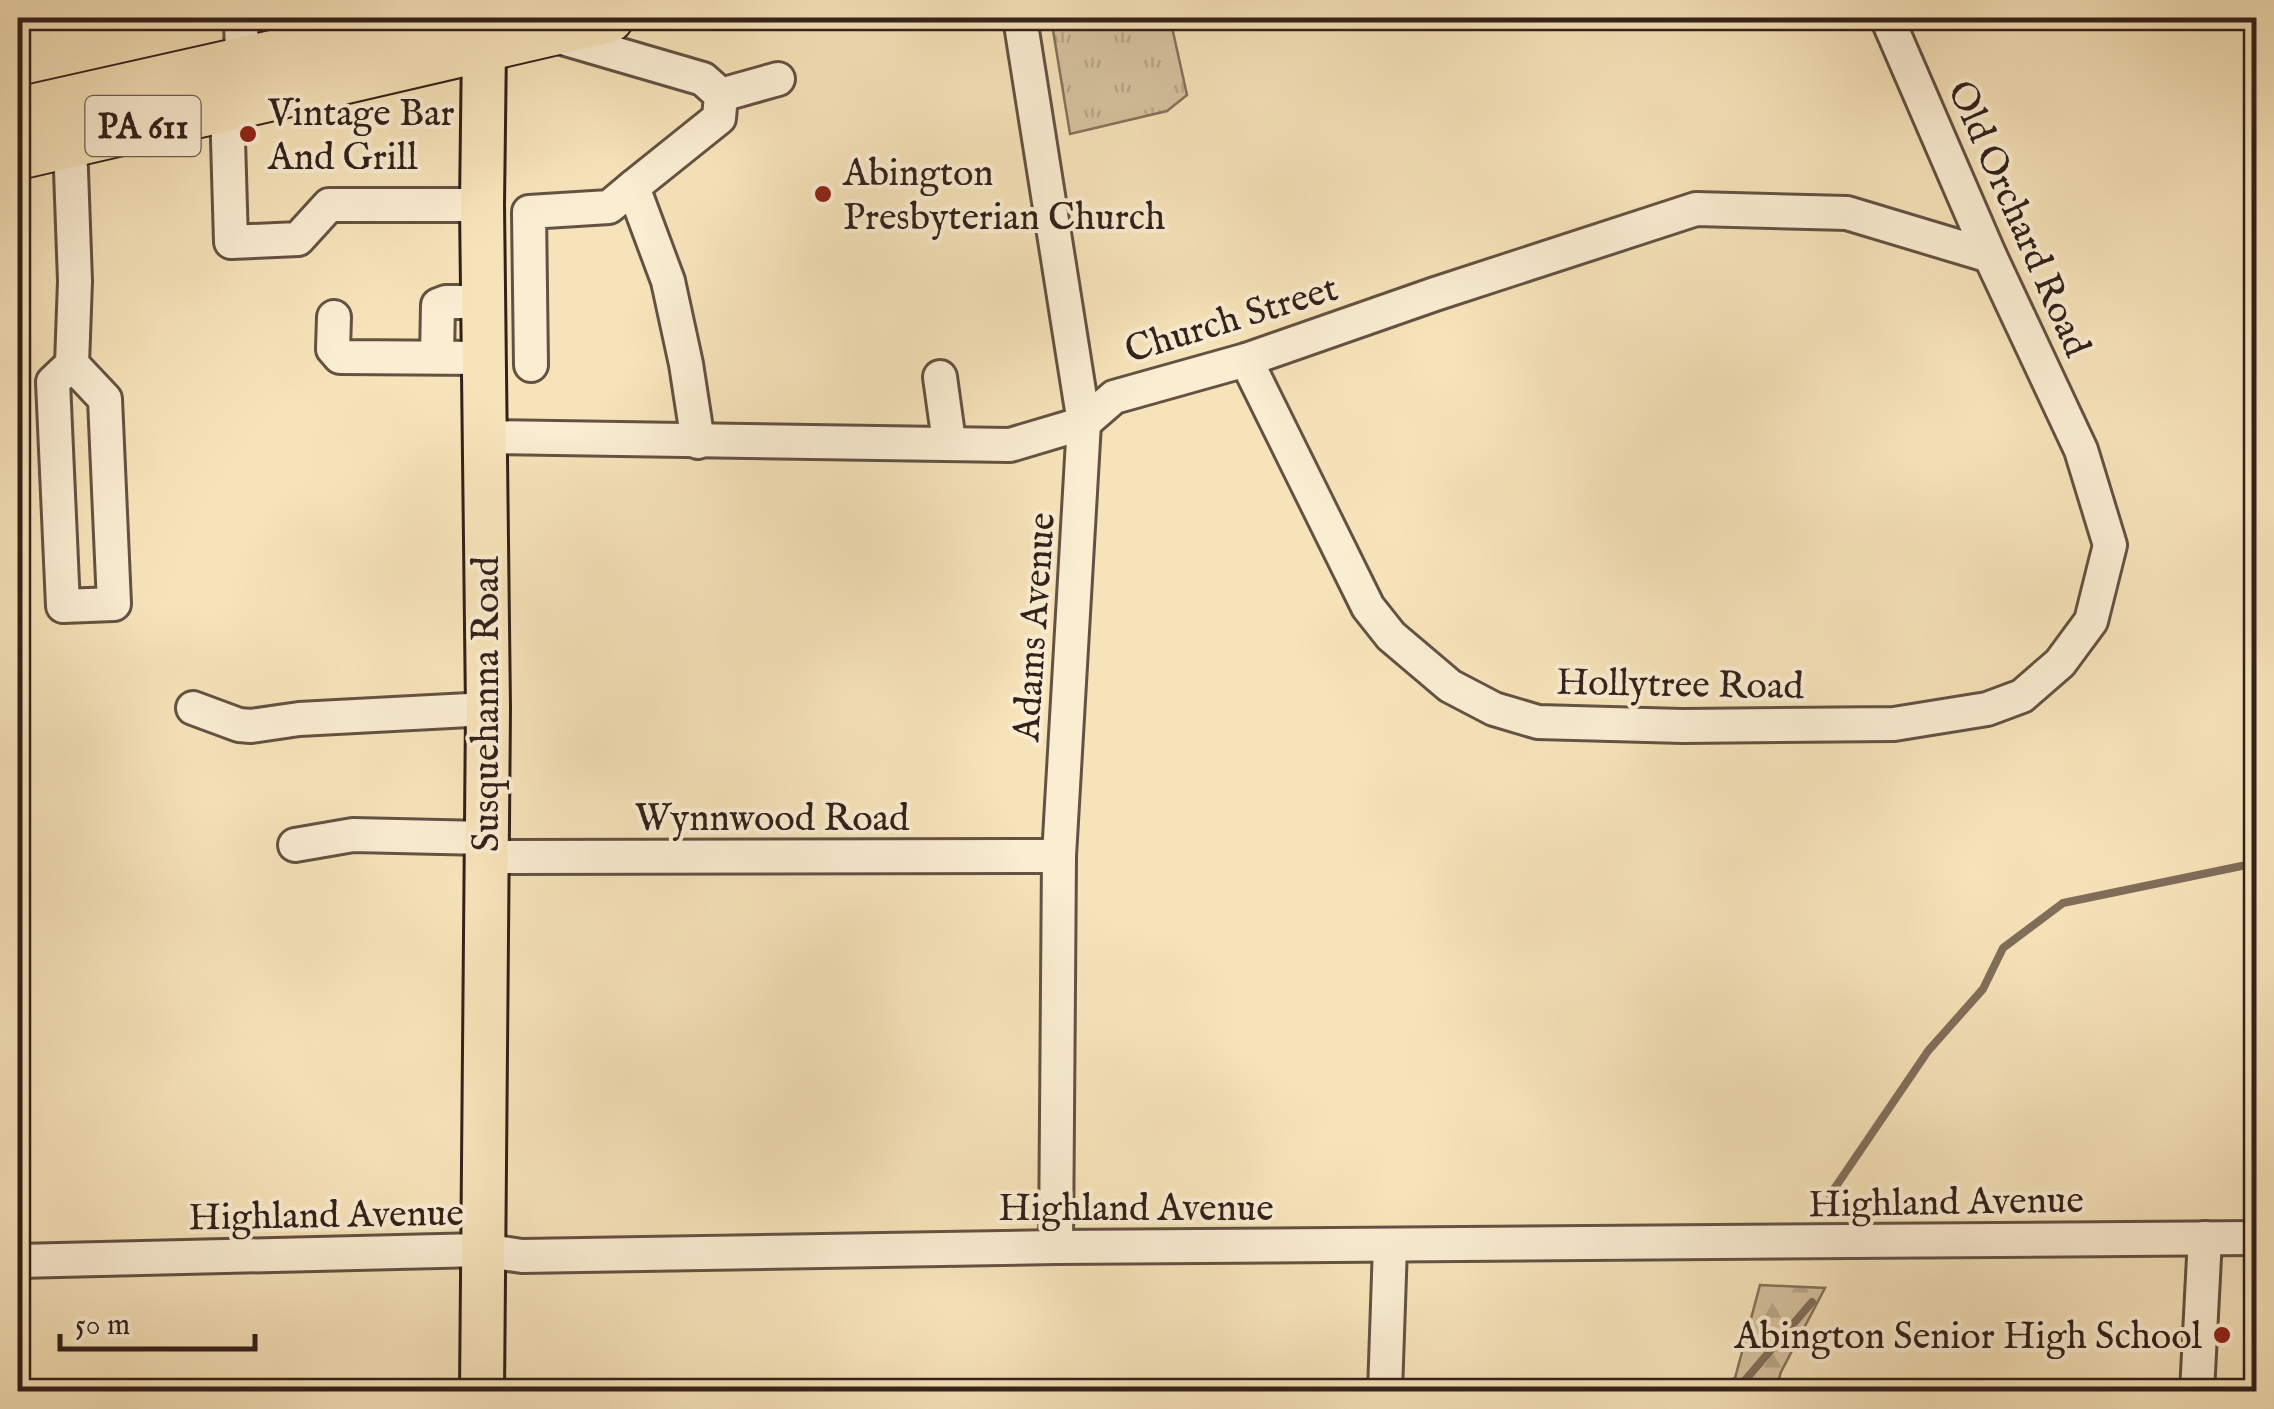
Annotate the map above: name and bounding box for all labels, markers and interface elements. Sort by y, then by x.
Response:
street label: Old Orchard Road [1935,74,2100,365]
place label: Vintage Bar And Grill [267,91,455,183]
road number: PA 611 [86,96,200,156]
marker: Vintage Bar And Grill [237,123,259,145]
place label: Abington Presbyterian Church [842,151,1165,243]
marker: Abington Presbyterian Church [812,183,834,205]
street label: Church Street [1120,266,1344,376]
street label: Adams Avenue [1004,511,1068,744]
street label: Susquehanna Road [464,555,512,852]
street label: Hollytree Road [1556,660,1805,712]
street label: Wynnwood Road [635,796,910,844]
street label: Highland Avenue [1808,1178,2084,1230]
street label: Highland Avenue [998,1186,1274,1234]
street label: Highland Avenue [188,1191,464,1243]
scale bar [60,1289,255,1351]
text: 50 m [75,1307,130,1345]
place label: Abington Senior High School [1733,1314,2203,1362]
marker: Abington Senior High School [2211,1324,2233,1346]

